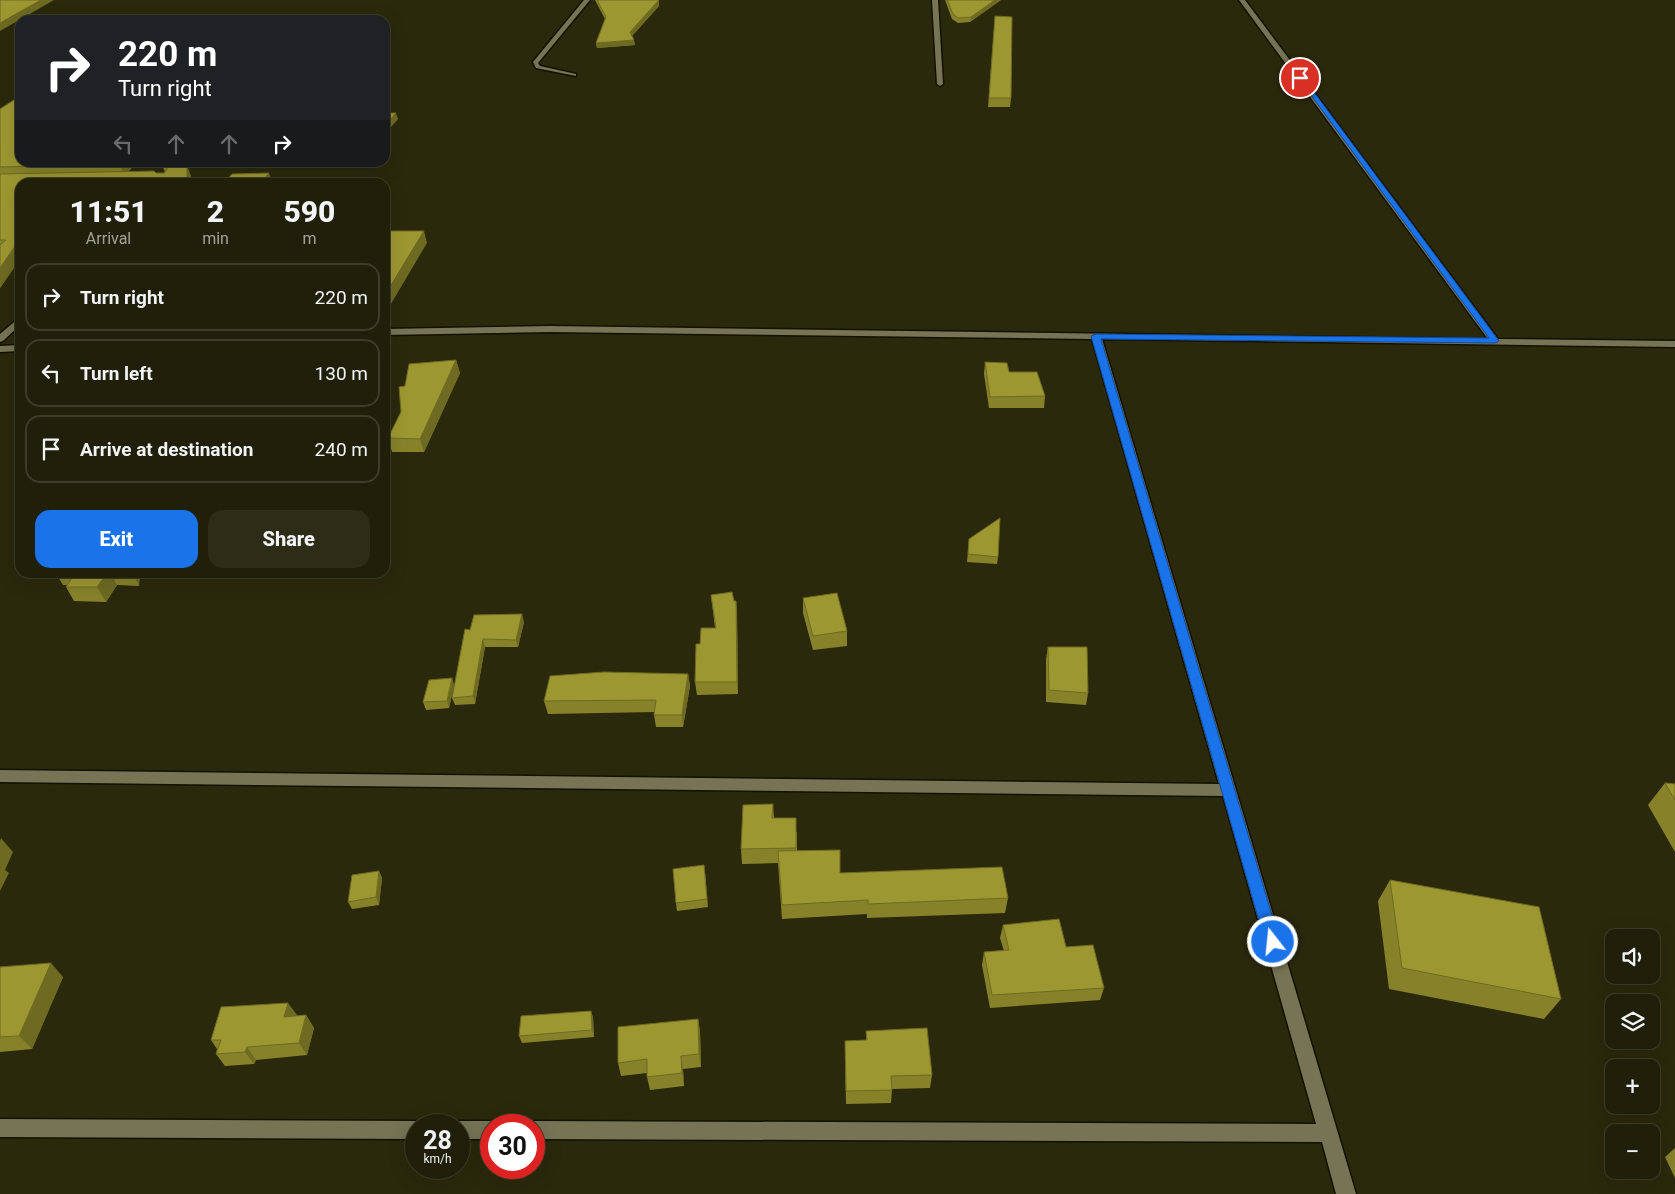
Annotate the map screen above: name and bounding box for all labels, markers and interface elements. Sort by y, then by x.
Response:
text: 220 m [118,34,217,75]
icon: right [35,35,100,100]
pin [1279,57,1321,99]
icon: arrive [1286,64,1314,92]
text: Turn right [118,76,212,101]
icon: left [109,130,137,158]
icon: ahead [162,130,190,158]
icon: ahead [215,130,243,158]
icon: right [268,130,296,158]
text: 11:51 [70,194,148,229]
text: 2 [207,194,224,229]
text: 590 [283,194,335,229]
text: Arrival [86,229,131,248]
text: min [202,229,229,248]
text: m [302,229,316,248]
icon: right [37,283,65,311]
text: Turn right [80,286,164,309]
text: 220 m [315,286,368,309]
icon: left [37,359,65,387]
text: Turn left [80,362,153,385]
text: 130 m [315,362,368,385]
icon: arrive [37,435,65,463]
text: Arrive at destination [80,438,253,461]
text: 240 m [315,438,368,461]
button: Exit [35,510,198,568]
button: Share [208,510,370,568]
position arrow [1246,915,1298,967]
map controls [1605,929,1660,1179]
button: sound [1605,929,1660,984]
button: layers [1605,994,1660,1049]
button: + [1605,1059,1660,1114]
speed limit sign: 30 [480,1114,545,1179]
button: − [1605,1124,1660,1179]
text: 28 [423,1126,452,1155]
text: km/h [423,1152,452,1166]

